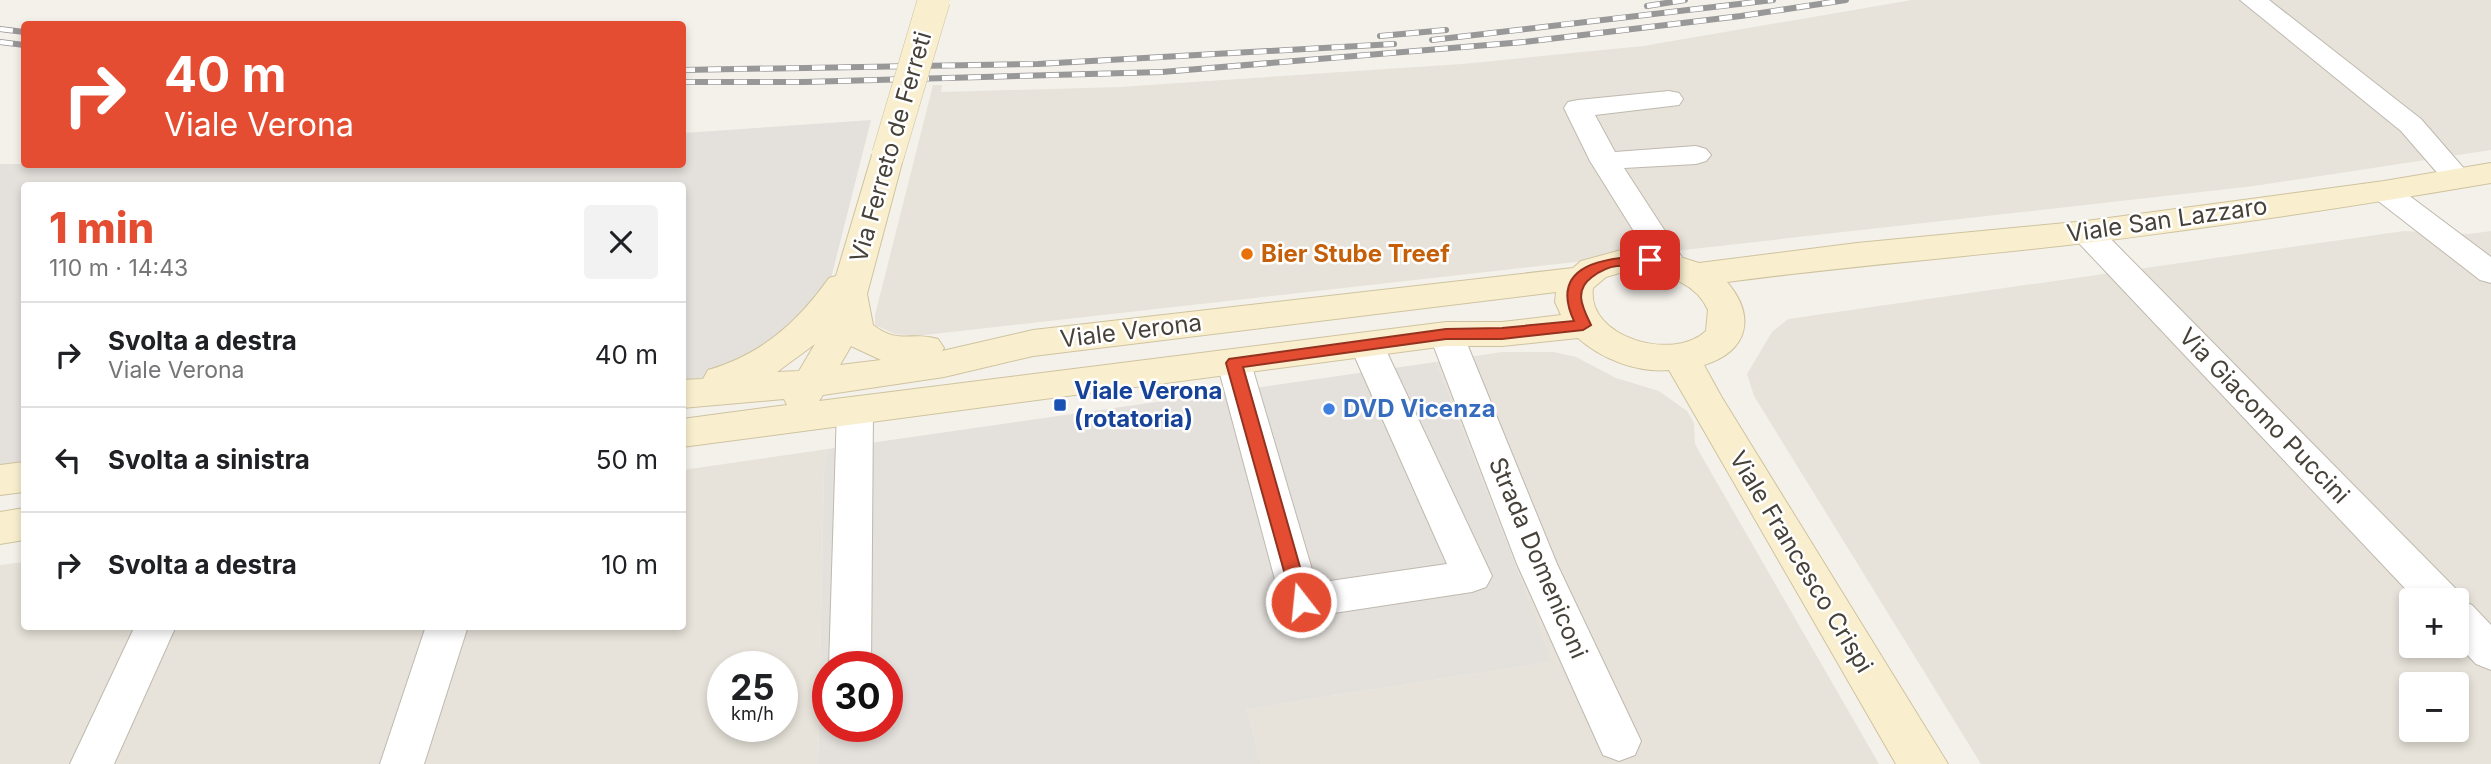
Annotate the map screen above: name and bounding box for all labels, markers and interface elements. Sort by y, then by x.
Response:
street label: Via Ferreto de Ferreti [844,28,937,266]
text: 40 m [164,45,287,104]
icon: right [49,49,140,140]
text: Viale Verona [164,105,354,144]
street label: Viale San Lazzaro [2065,191,2269,248]
text: 1 min [49,202,154,253]
button: close [584,205,658,279]
pin [1620,230,1680,290]
place label: Bier Stube Treef [1261,239,1450,268]
icon: arrive [1631,241,1669,279]
marker: Bier Stube Treef [1239,246,1255,262]
text: 110 m · 14:43 [49,254,188,282]
street label: Viale Verona [1058,307,1203,354]
street label: Via Giacomo Puccini [2173,322,2356,509]
text: Svolta a destra [108,325,297,356]
icon: right [49,336,87,374]
text: 40 m [595,339,658,370]
text: Viale Verona [108,356,244,384]
place label: Viale Verona (rotatoria) [1074,376,1222,433]
place label: DVD Vicenza [1343,394,1496,423]
marker: Viale Verona (rotatoria) [1052,397,1068,413]
marker: DVD Vicenza [1321,401,1337,417]
icon: left [49,441,87,479]
text: Svolta a sinistra [108,444,310,475]
text: 50 m [596,444,658,475]
street label: Viale Francesco Crispi [1724,446,1879,678]
street label: Strada Domeniconi [1483,453,1594,663]
icon: right [49,546,87,584]
text: Svolta a destra [108,549,297,580]
text: 10 m [601,549,658,580]
position arrow [1264,565,1338,639]
map controls [2399,588,2469,742]
button: + [2399,588,2469,658]
speed limit sign: 30 [812,651,903,742]
text: 25 [730,666,775,708]
button: − [2399,672,2469,742]
text: km/h [731,703,774,724]

